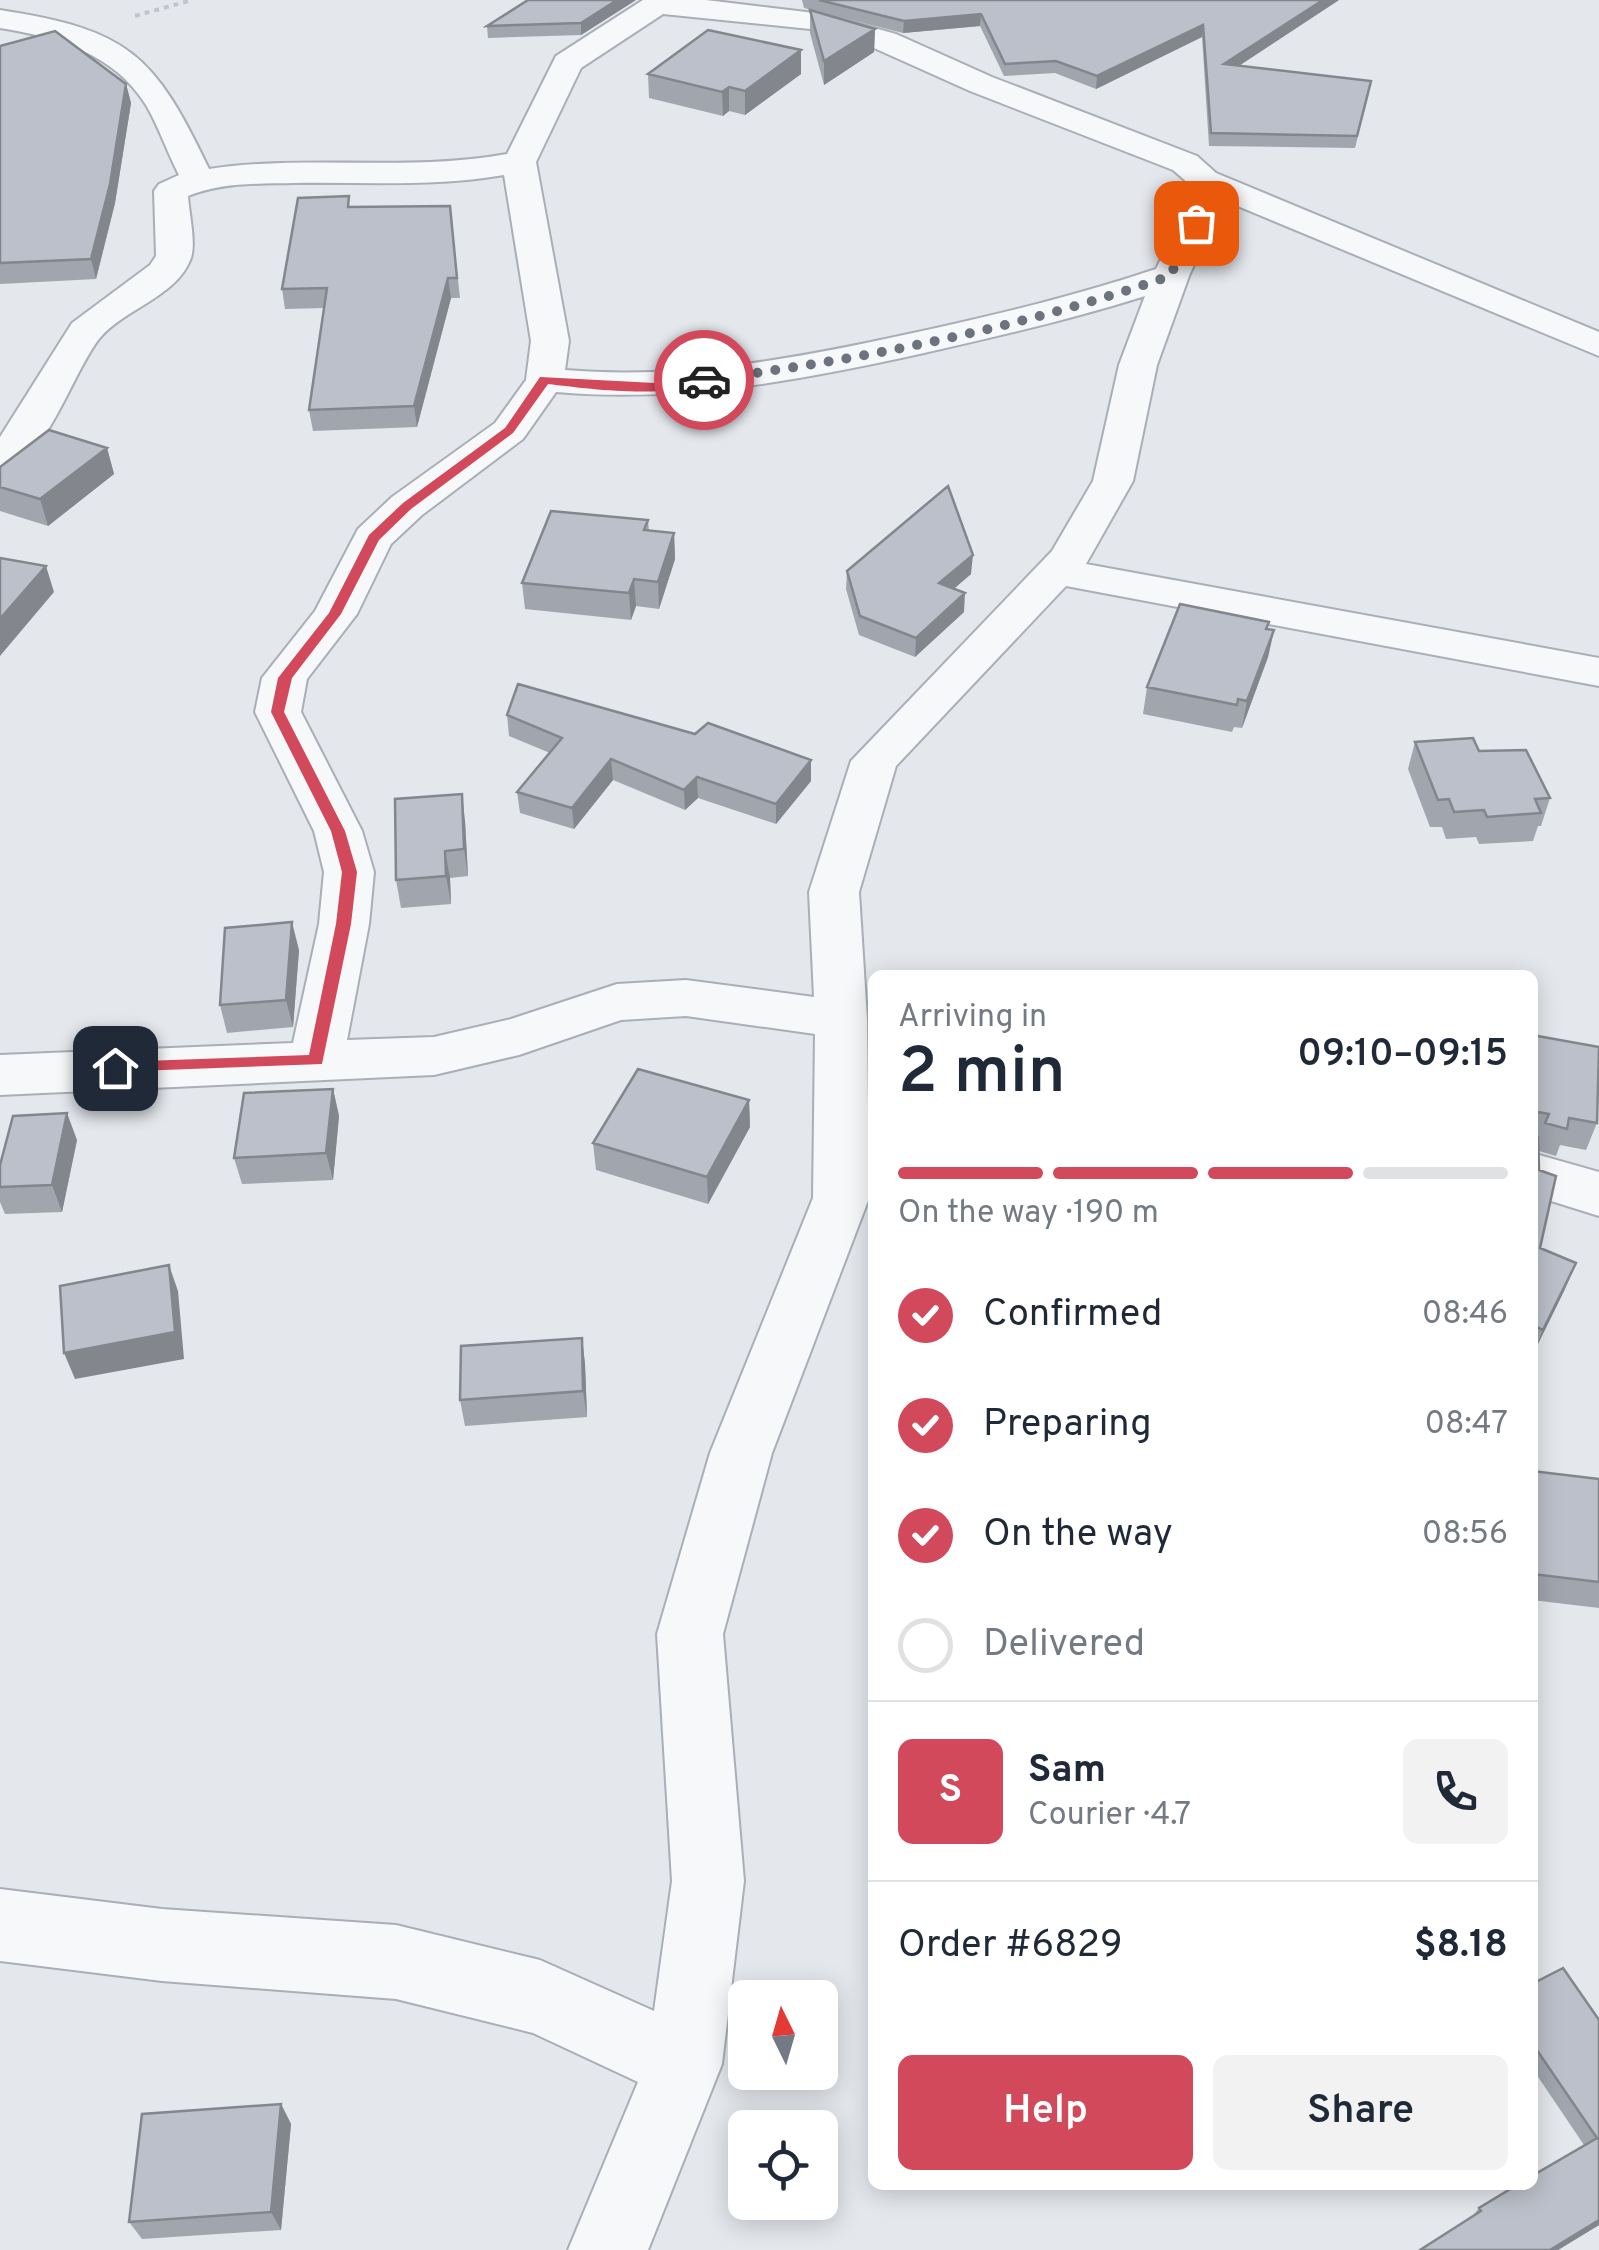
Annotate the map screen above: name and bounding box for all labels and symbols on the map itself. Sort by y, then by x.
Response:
pin [1154,181,1239,266]
courier [654,330,754,430]
pin [73,1026,158,1111]
north arrow [728,1980,838,2090]

